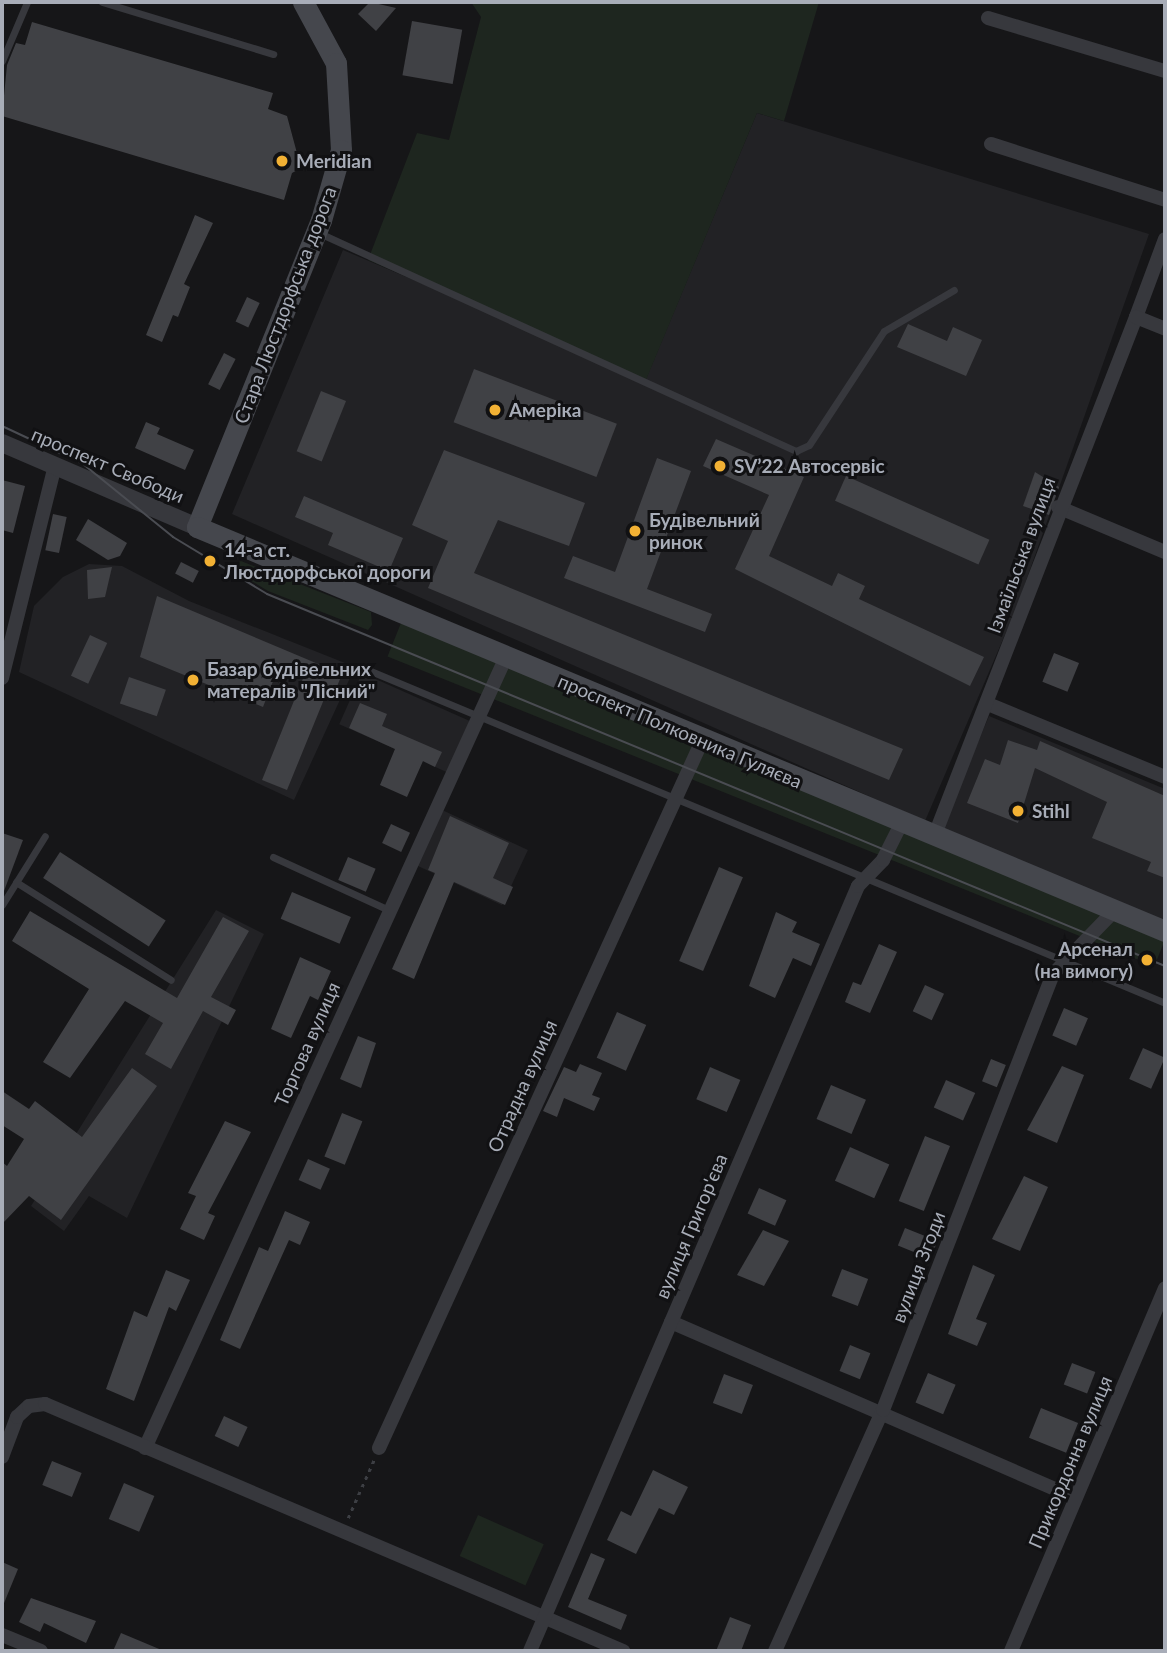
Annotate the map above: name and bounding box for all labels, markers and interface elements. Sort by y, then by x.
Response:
place label: Meridian [296,150,372,172]
marker: Meridian [274,153,290,169]
street label: Стара Люстдорфська дорога [229,183,341,427]
place label: Амеріка [509,399,581,421]
marker: Амеріка [487,402,503,418]
street label: проспект Свободи [28,423,188,507]
place label: SV’22 Автосервіс [734,455,885,477]
marker: SV’22 Автосервіс [712,458,728,474]
street label: Ізмаїльська вулиця [982,474,1060,636]
place label: Будівельний ринок [649,509,760,553]
marker: Будівельний ринок [627,523,643,539]
place label: 14-а ст. Люстдорфської дороги [224,539,431,583]
marker: 14-а ст. Люстдорфської дороги [202,553,218,569]
place label: Базар будівельних матералів "Лісний" [207,658,375,702]
street label: проспект Полковника Гуляєва [555,669,805,793]
marker: Базар будівельних матералів "Лісний" [185,672,201,688]
place label: Stihl [1032,800,1070,822]
marker: Stihl [1010,803,1026,819]
place label: Арсенал (на вимогу) [1035,938,1133,982]
marker: Арсенал (на вимогу) [1139,952,1155,968]
street label: Торгова вулиця [269,979,345,1109]
street label: Отрадна вулиця [483,1016,561,1156]
street label: вулиця Григор'єва [650,1150,732,1302]
street label: вулиця Згоди [886,1208,950,1326]
street label: Прикордонна вулиця [1023,1372,1117,1552]

